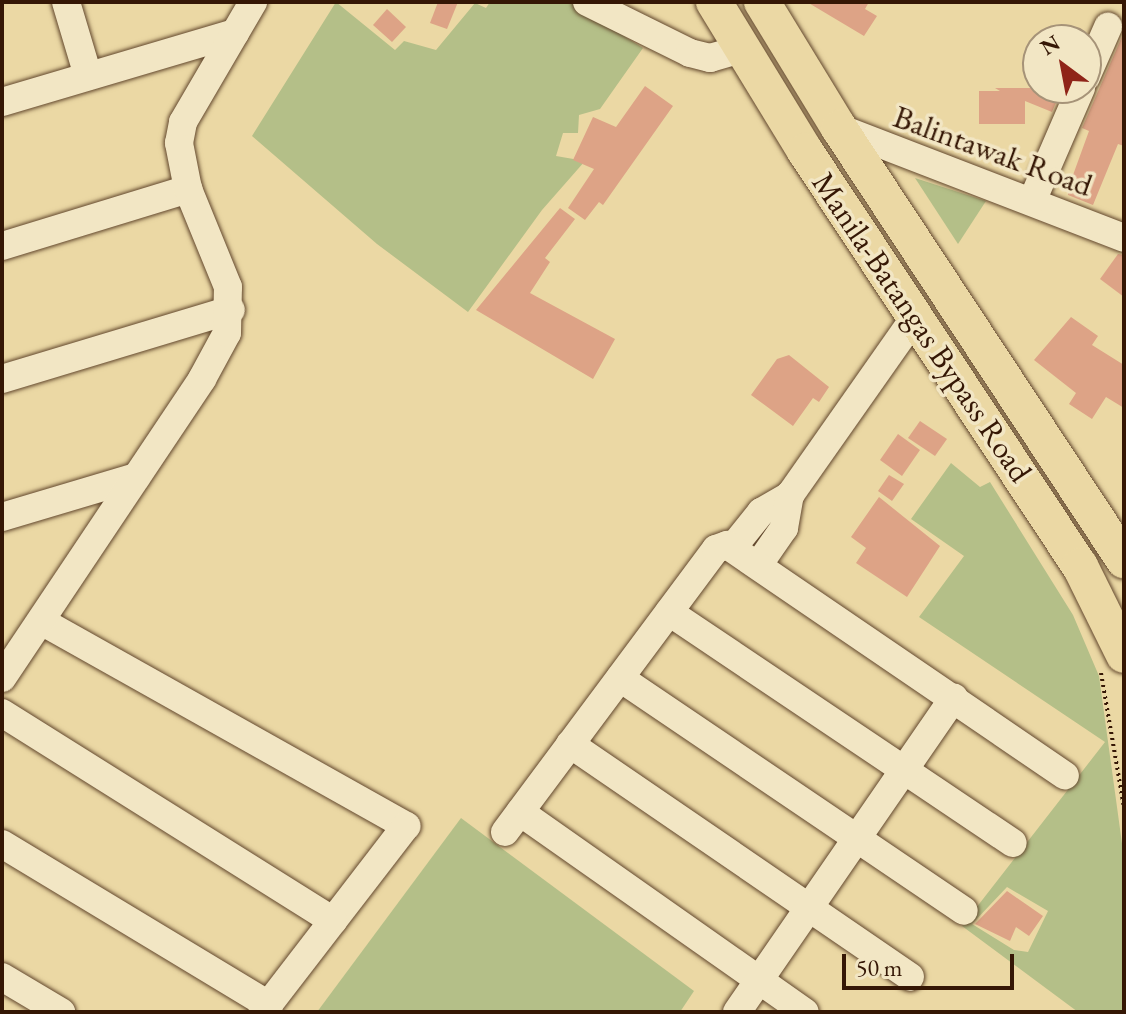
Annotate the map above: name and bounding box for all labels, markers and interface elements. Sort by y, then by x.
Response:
north arrow [1022,24,1102,104]
text: N [1035,28,1065,62]
street label: Balintawak Road [888,97,1098,205]
street label: Manila-Batangas Bypass Road [804,165,1040,489]
scale bar [846,938,1018,988]
text: 50 m [856,952,903,983]

